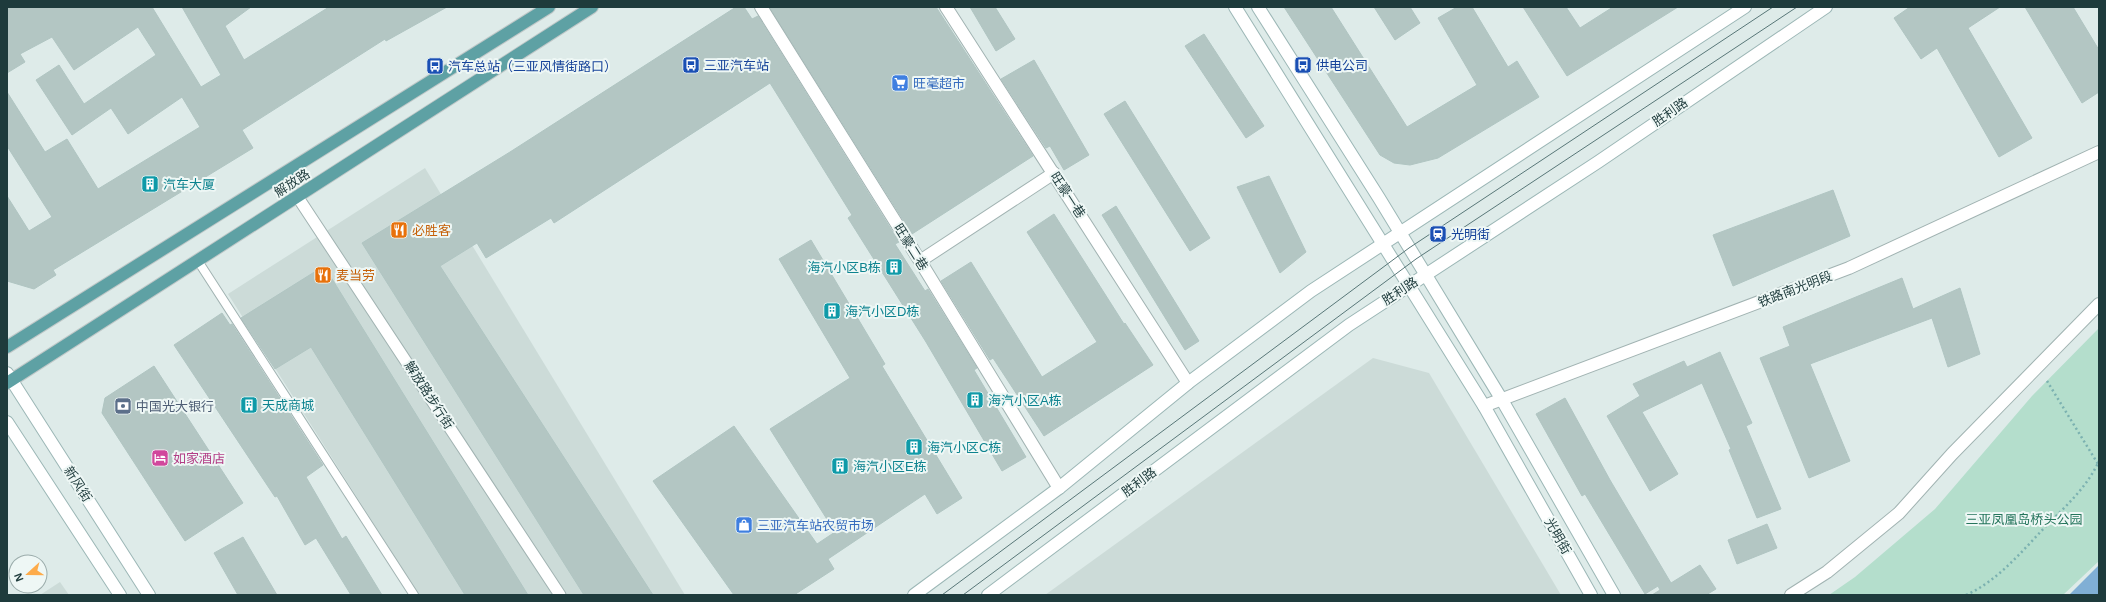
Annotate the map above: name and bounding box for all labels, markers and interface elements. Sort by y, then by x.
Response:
bus stop icon: 三亚汽车站 [681,55,701,75]
bus stop icon: 供电公司 [1293,55,1313,75]
bus stop icon: 汽车总站（三亚风情街路口） [425,56,445,76]
place label: 三亚汽车站 [704,58,769,73]
place label: 供电公司 [1316,58,1368,73]
place label: 汽车总站（三亚风情街路口） [448,59,617,74]
supermarket icon: 旺毫超市 [890,73,910,93]
place label: 旺毫超市 [913,76,965,91]
street label: 胜利路 [1650,95,1690,129]
street label: 解放路 [272,166,312,200]
street label: 旺豪一巷 [1048,169,1088,221]
building icon: 汽车大厦 [140,174,160,194]
place label: 汽车大厦 [163,177,215,192]
restaurant icon: 必胜客 [389,220,409,240]
street label: 旺豪二巷 [891,221,931,273]
place label: 必胜客 [412,223,451,238]
station icon: 光明街 [1428,224,1448,244]
place label: 光明街 [1451,227,1490,242]
building icon: 海汽小区B栋 [884,257,904,277]
place label: 海汽小区B栋 [807,260,881,275]
restaurant icon: 麦当劳 [313,265,333,285]
place label: 麦当劳 [336,268,375,283]
street label: 铁路南光明段 [1756,268,1834,310]
street label: 胜利路 [1380,274,1420,308]
building icon: 海汽小区D栋 [822,301,842,321]
place label: 海汽小区D栋 [845,304,919,319]
street label: 解放路步行街 [401,358,457,432]
building icon: 海汽小区A栋 [965,390,985,410]
place label: 海汽小区A栋 [988,393,1062,408]
building icon: 天成商城 [239,395,259,415]
bank icon: 中国光大银行 [113,396,133,416]
place label: 天成商城 [262,398,314,413]
place label: 中国光大银行 [136,399,214,414]
building icon: 海汽小区C栋 [904,437,924,457]
place label: 海汽小区C栋 [927,440,1001,455]
hotel icon: 如家酒店 [150,448,170,468]
place label: 如家酒店 [173,451,225,466]
building icon: 海汽小区E栋 [830,456,850,476]
place label: 海汽小区E栋 [853,459,927,474]
street label: 新风街 [61,464,95,504]
street label: 胜利路 [1119,464,1159,500]
park label: 三亚凤凰岛桥头公园 [1965,512,2083,527]
shop icon: 三亚汽车站农贸市场 [734,515,754,535]
street label: 光明街 [1542,515,1574,557]
place label: 三亚汽车站农贸市场 [757,518,874,533]
north arrow [8,554,48,594]
text: N [12,572,26,583]

